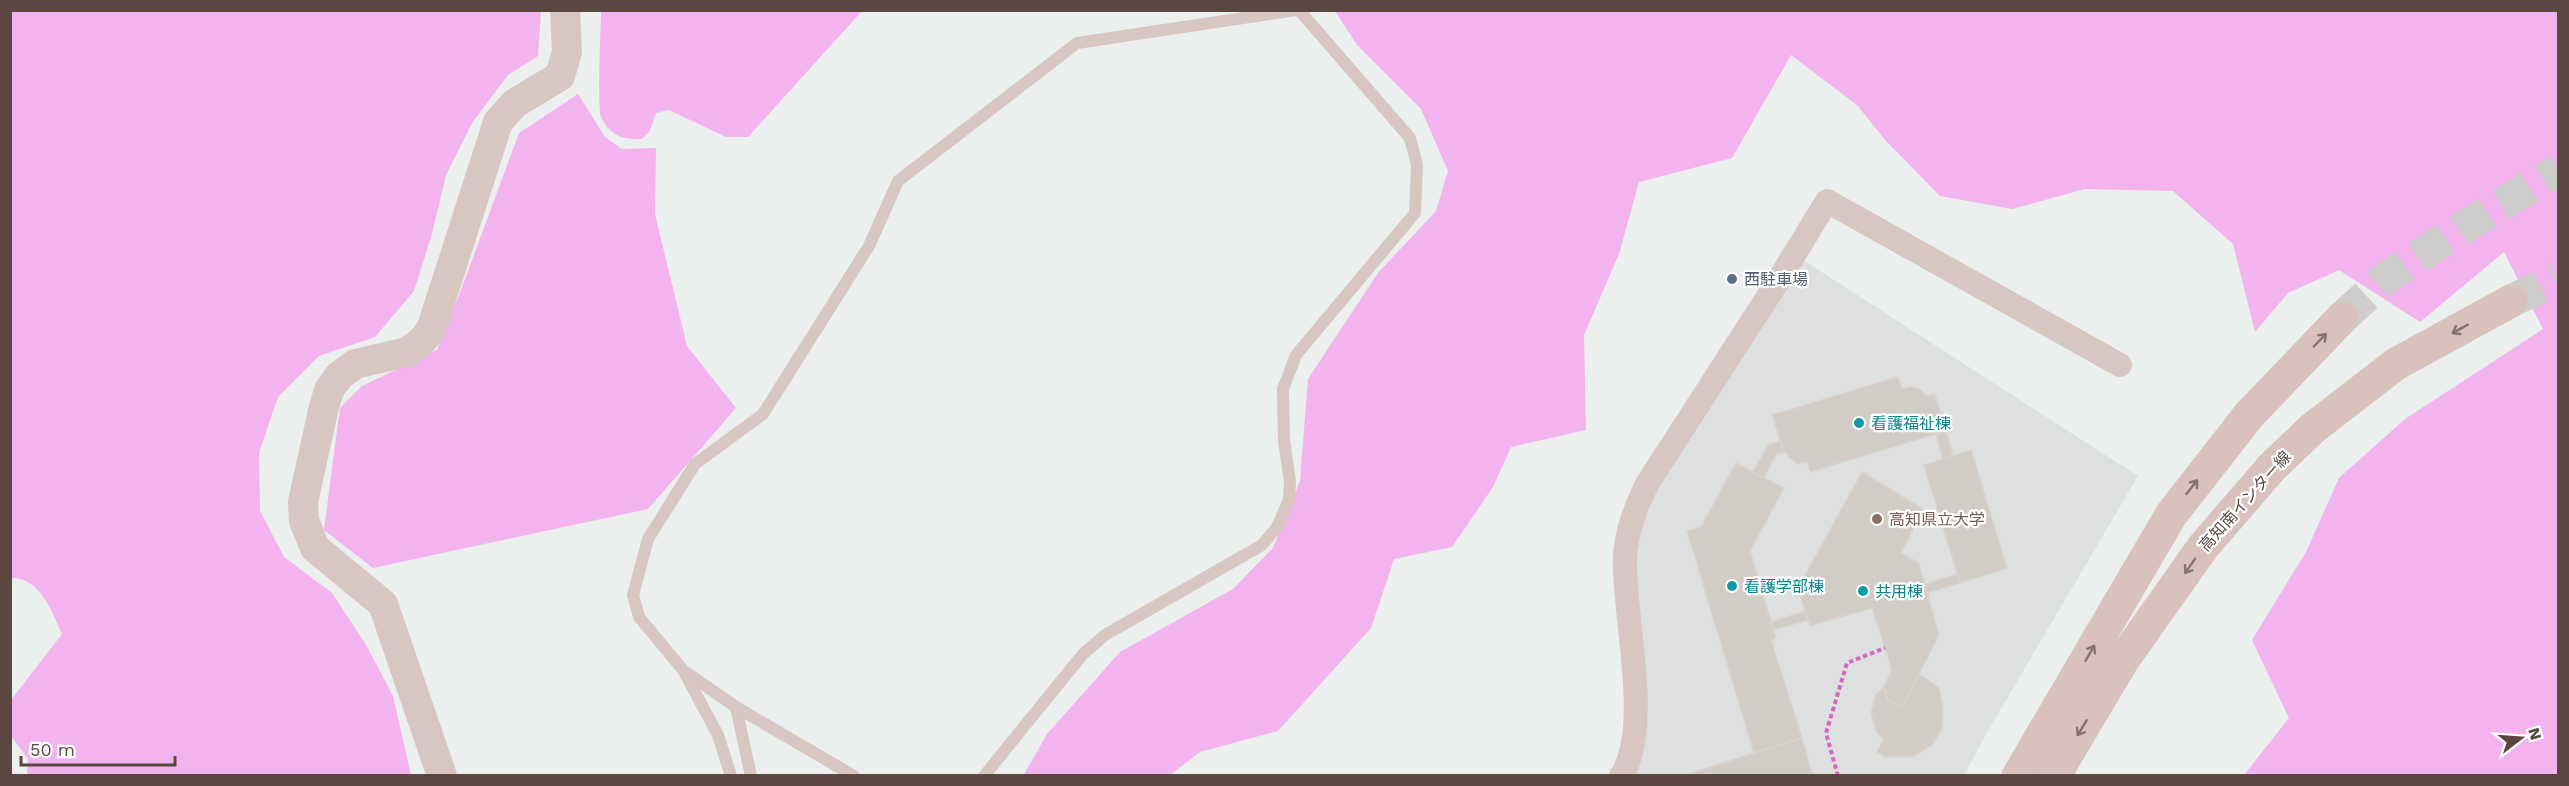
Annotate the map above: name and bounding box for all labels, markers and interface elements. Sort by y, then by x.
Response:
place label: 西駐車場 [1744,270,1808,289]
marker: 西駐車場 [1725,272,1739,286]
one-way arrow [2452,323,2469,335]
one-way arrow [2313,333,2328,348]
place label: 看護福祉棟 [1871,414,1951,433]
marker: 看護福祉棟 [1852,416,1866,430]
street label: 高知南インター線 [2195,447,2295,555]
one-way arrow [2186,479,2199,495]
place label: 高知県立大学 [1889,510,1985,529]
marker: 高知県立大学 [1870,512,1884,526]
one-way arrow [2183,557,2196,573]
place label: 看護学部棟 [1744,577,1824,596]
marker: 看護学部棟 [1725,579,1739,593]
place label: 共用棟 [1875,582,1923,601]
marker: 共用棟 [1856,584,1870,598]
one-way arrow [2085,645,2097,662]
north arrow [2491,708,2551,768]
one-way arrow [2075,719,2087,736]
text: N [2524,725,2546,742]
scale bar [21,729,176,767]
text: 50 m [30,739,75,760]

